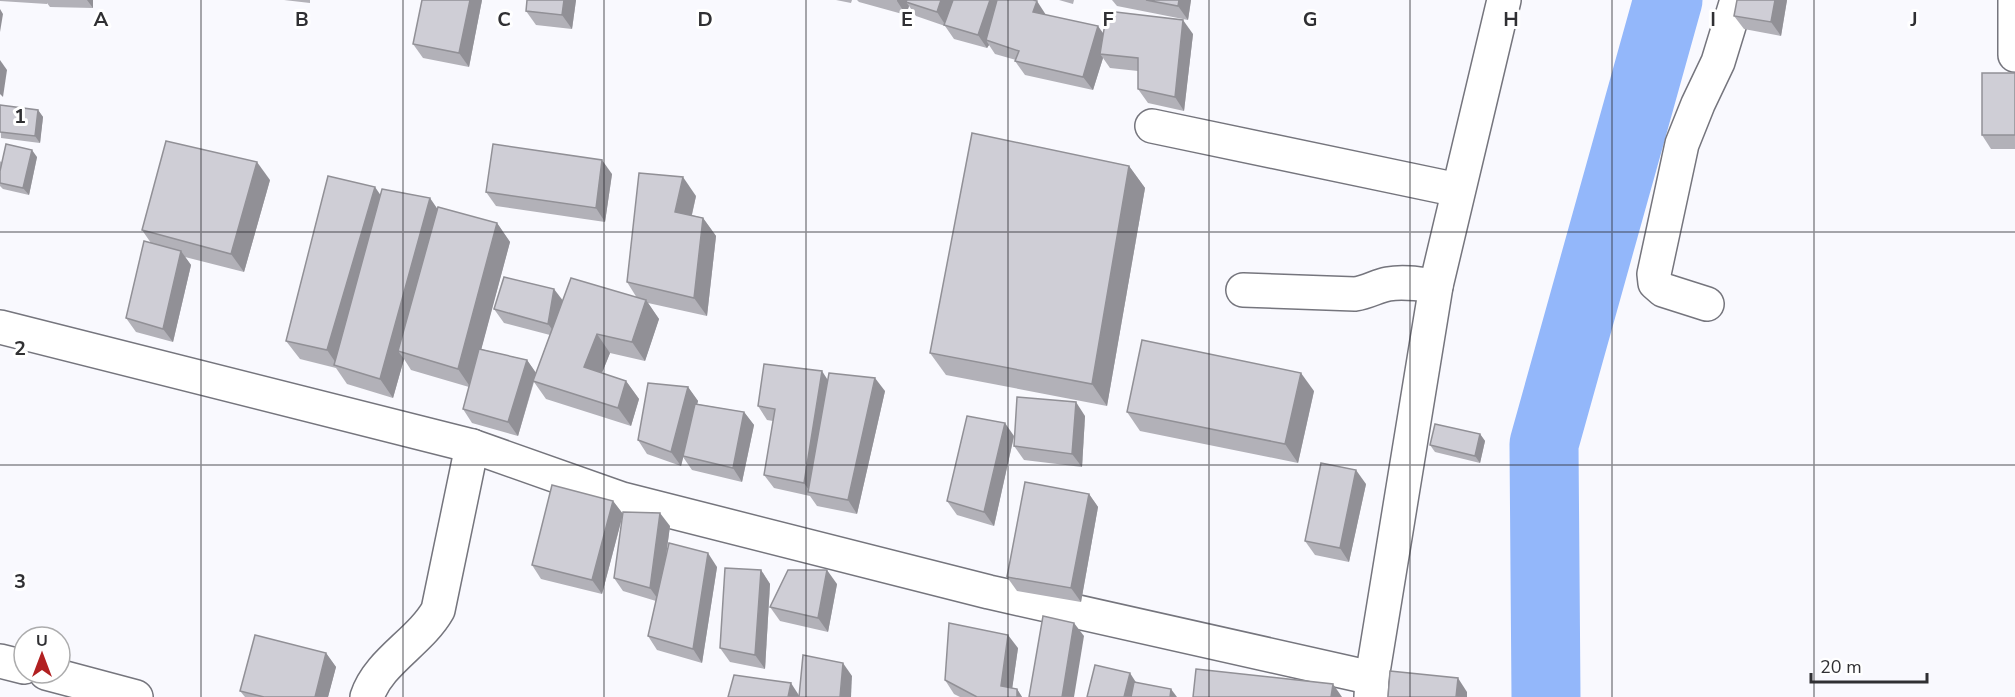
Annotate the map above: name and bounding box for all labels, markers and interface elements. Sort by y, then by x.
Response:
text: A [94,6,109,33]
text: B [295,6,309,33]
text: C [497,6,511,33]
text: D [697,6,713,33]
text: E [901,6,913,33]
text: F [1102,6,1114,33]
text: G [1303,6,1317,33]
text: H [1503,6,1519,33]
text: I [1710,6,1716,33]
text: J [1909,6,1918,33]
text: 1 [14,103,26,130]
text: 2 [14,335,26,362]
text: 3 [14,568,26,595]
north arrow [12,625,72,685]
text: U [36,630,48,652]
scale bar [1811,646,1926,684]
text: 20 m [1820,655,1862,679]

